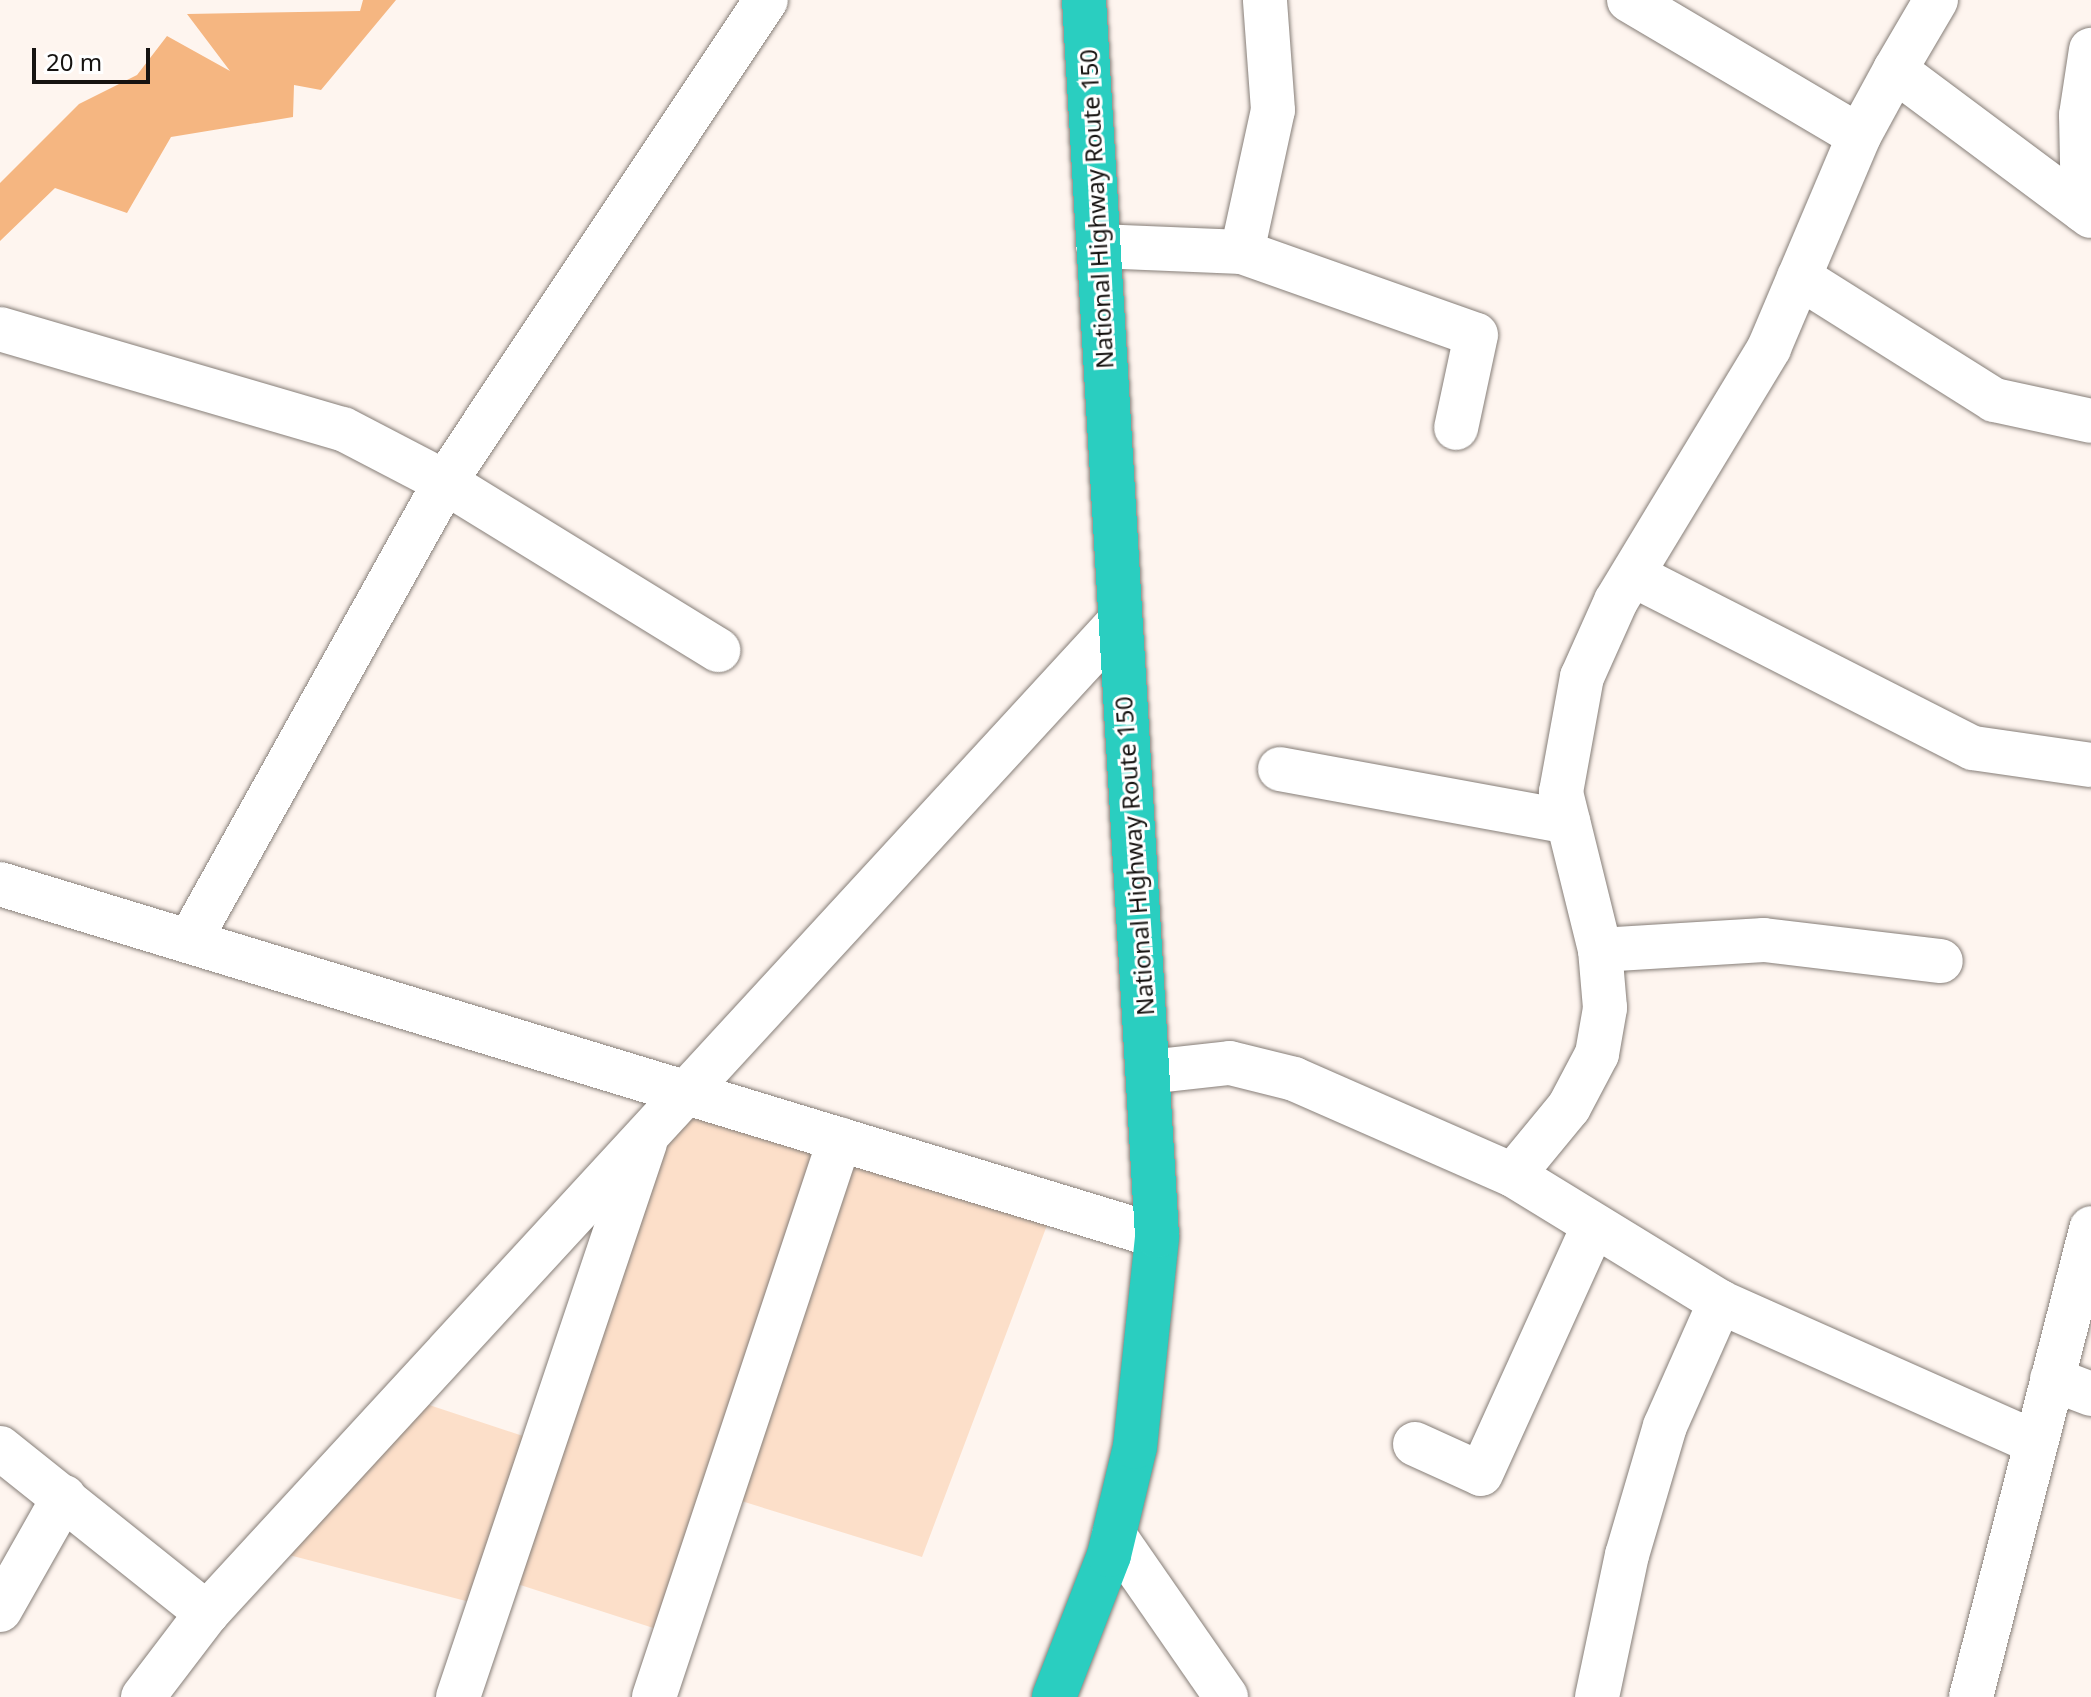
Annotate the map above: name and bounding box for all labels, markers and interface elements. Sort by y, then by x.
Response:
scale bar [36,32,154,82]
text: 20 m [46,45,102,78]
street label: National Highway Route 150 [1073,48,1119,370]
street label: National Highway Route 150 [1108,695,1160,1017]

